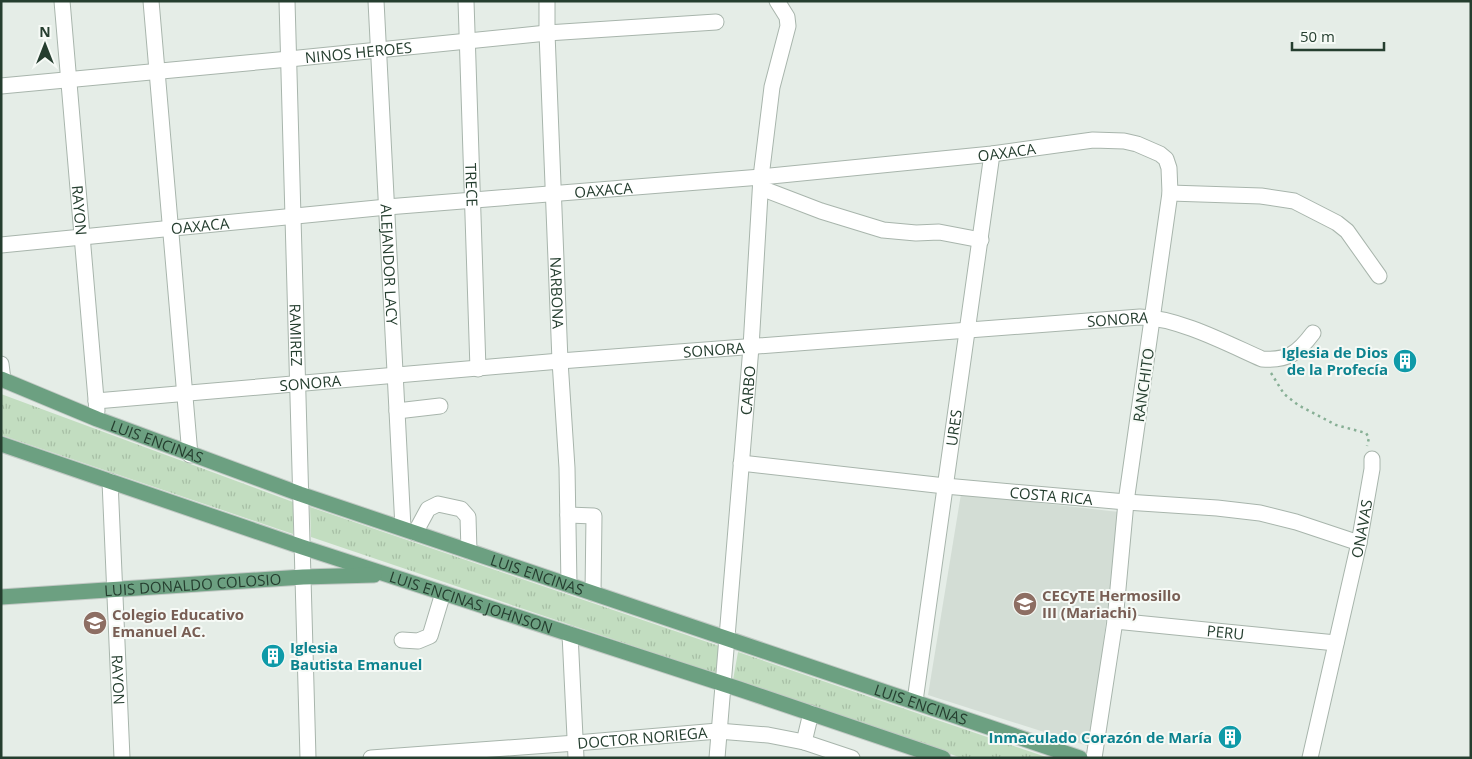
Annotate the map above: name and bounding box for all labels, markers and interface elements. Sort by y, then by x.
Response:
north arrow [20,20,70,70]
scale bar [1292,20,1384,52]
text: N [39,22,51,41]
text: 50 m [1300,26,1335,46]
street label: NINOS HEROES [304,37,413,67]
street label: OAXACA [977,138,1037,165]
street label: TRECE [461,163,483,207]
street label: OAXACA [574,177,634,202]
street label: RAYON [68,184,92,236]
street label: ALEJANDOR LACY [376,204,403,326]
street label: OAXACA [170,213,231,238]
street label: NARBONA [546,256,569,330]
street label: RAMIREZ [285,303,307,366]
street label: SONORA [1086,307,1149,331]
street label: SONORA [682,337,746,362]
place label: Iglesia de Dios de la Profecía [1281,342,1388,379]
street label: RANCHITO [1128,347,1158,423]
building icon: Iglesia de Dios de la Profecía [1392,348,1418,374]
street label: CARBO [735,365,759,416]
street label: SONORA [279,370,342,395]
street label: URES [941,408,966,447]
street label: LUIS ENCINAS [108,415,206,467]
street label: COSTA RICA [1009,482,1094,509]
street label: ONAVAS [1346,498,1376,560]
street label: LUIS ENCINAS [488,549,587,599]
street label: LUIS ENCINAS JOHNSON [387,566,555,638]
street label: LUIS DONALDO COLOSIO [103,568,282,600]
place label: CECyTE Hermosillo III (Mariachi) [1042,585,1181,622]
school or university icon: CECyTE Hermosillo III (Mariachi) [1012,591,1038,617]
place label: Colegio Educativo Emanuel AC. [112,604,244,641]
school or university icon: Colegio Educativo Emanuel AC. [82,610,108,636]
street label: PERU [1206,620,1245,644]
place label: Iglesia Bautista Emanuel [290,637,422,674]
building icon: Iglesia Bautista Emanuel [260,643,286,669]
street label: RAYON [108,654,130,705]
street label: LUIS ENCINAS [872,679,970,729]
street label: DOCTOR NORIEGA [576,722,708,753]
building icon: Inmaculado Corazón de María [1217,724,1243,750]
place label: Inmaculado Corazón de María [989,727,1212,747]

